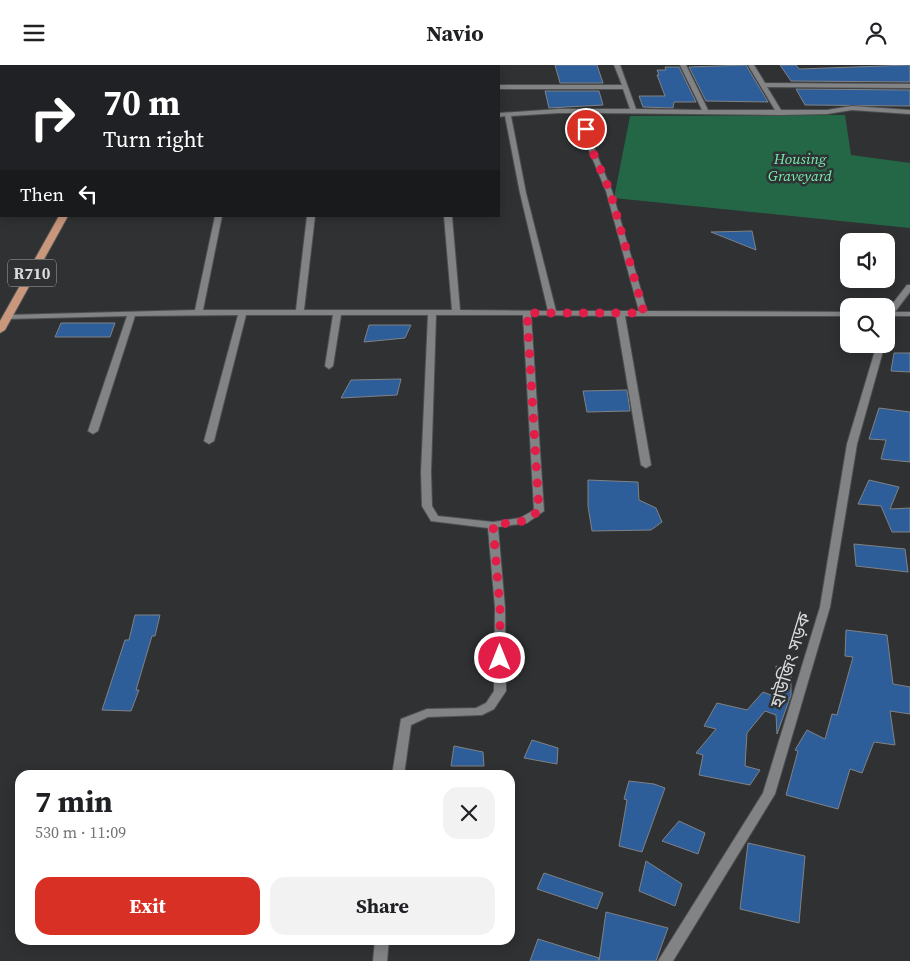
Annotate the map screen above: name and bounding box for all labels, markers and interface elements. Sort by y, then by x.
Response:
text: Navio [426,18,484,48]
icon: menu [20,19,48,47]
icon: person [862,19,890,47]
text: 70 m [103,79,180,127]
icon: right [20,85,85,150]
pin [565,108,607,150]
icon: arrive [572,115,600,143]
text: Turn right [103,124,204,154]
park label: Housing Graveyard [768,148,832,186]
icon: left [74,180,102,208]
text: Then [20,181,64,207]
map controls [840,233,895,353]
button: sound [840,233,895,288]
road number: R710 [8,259,56,287]
button: search [840,298,895,353]
street label: হাউজিং সড়ক [763,609,816,712]
position arrow [473,631,525,683]
text: 7 min [35,781,113,822]
button: close [443,787,495,839]
text: 530 m · 11:09 [35,821,126,843]
button: Exit [35,877,260,935]
button: Share [270,877,495,935]

